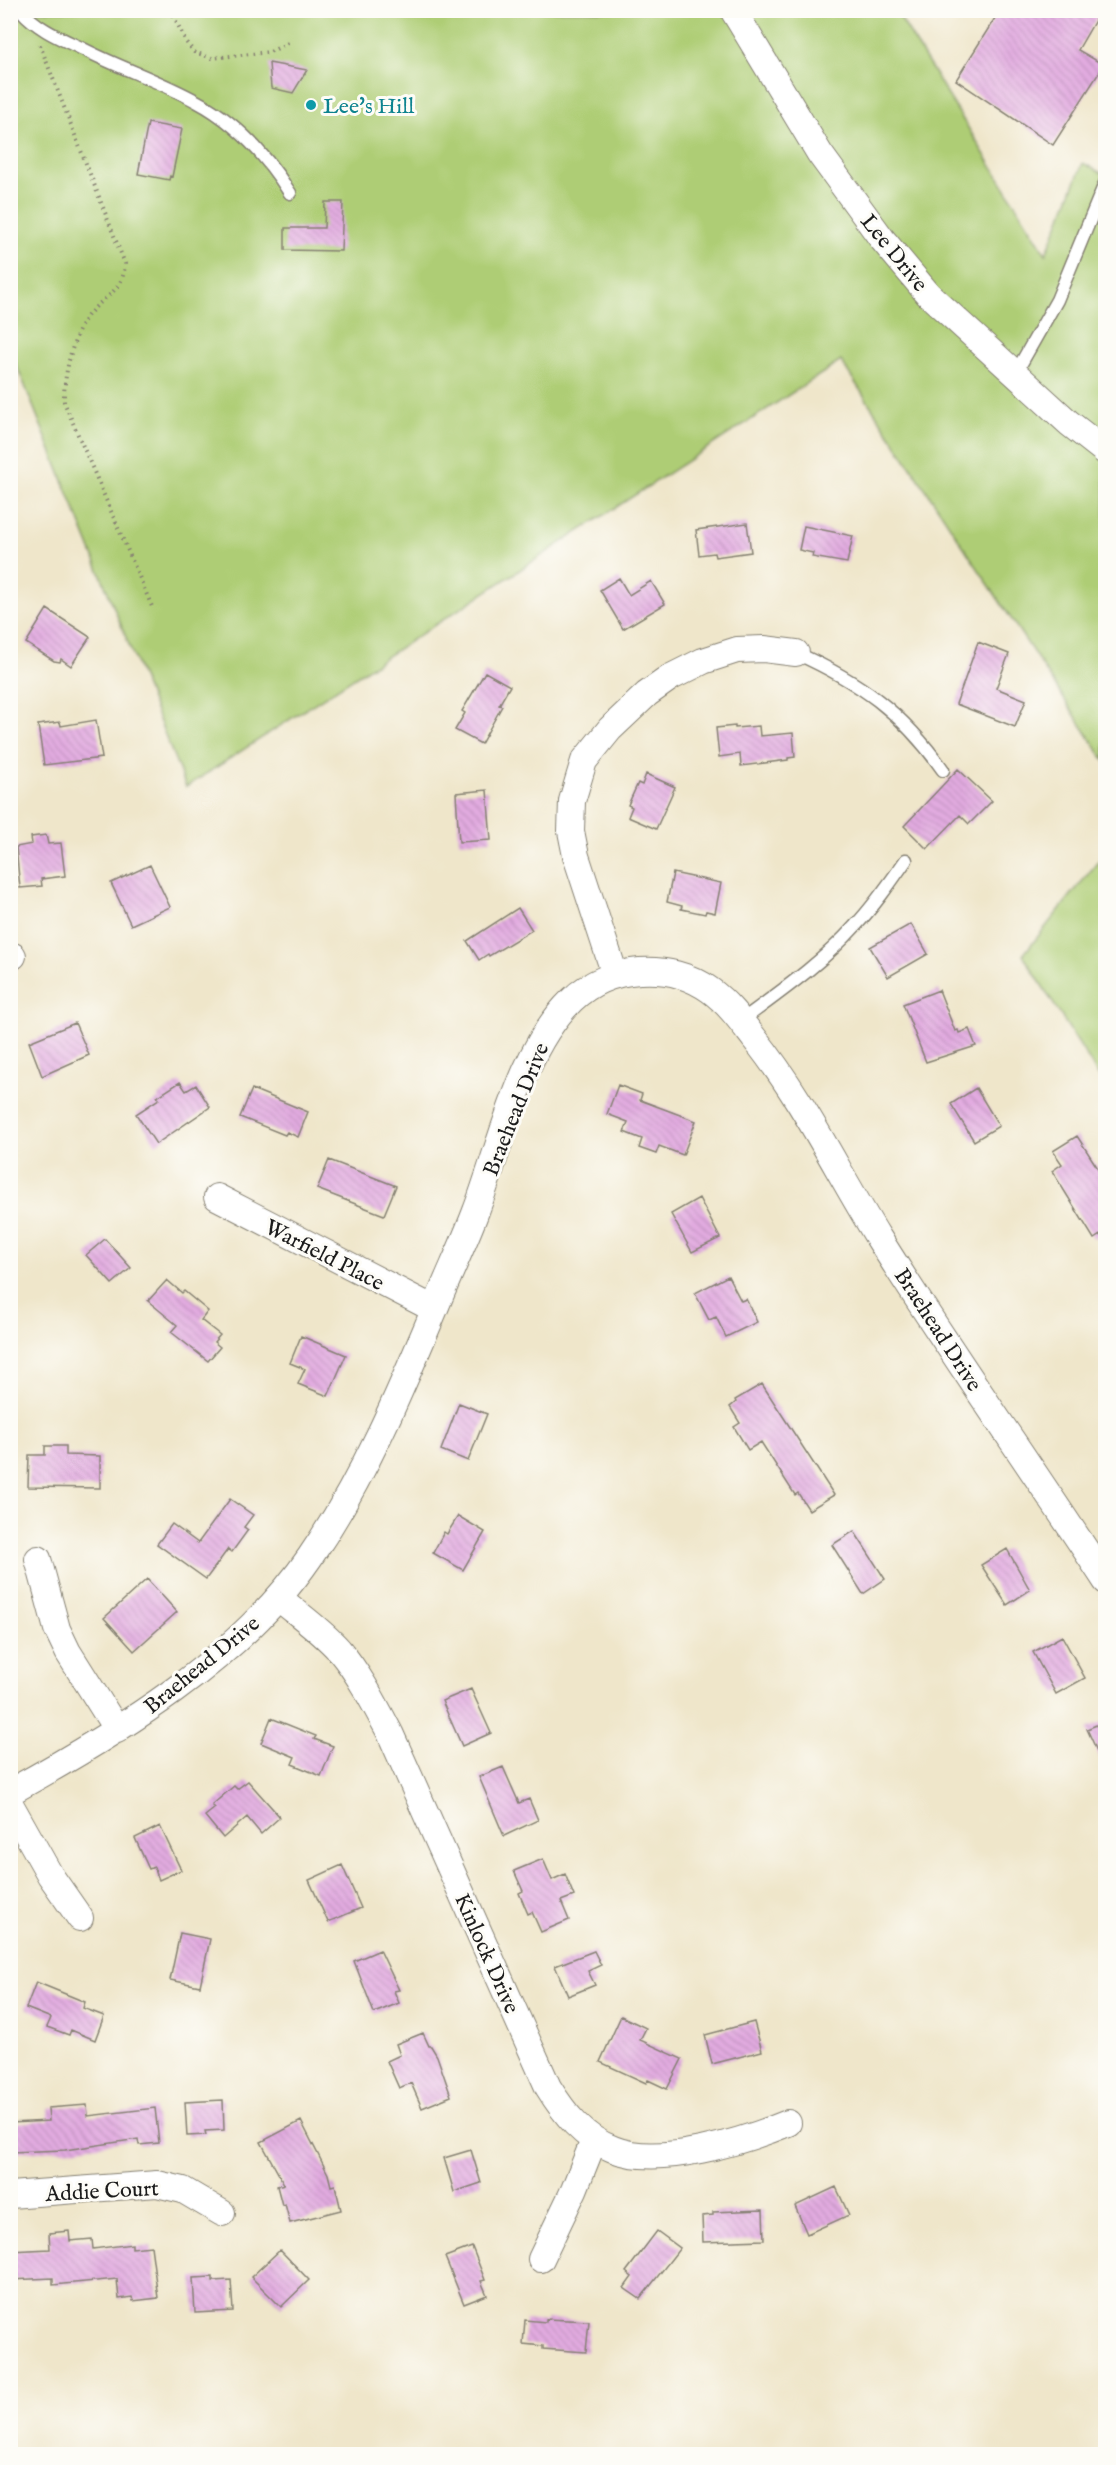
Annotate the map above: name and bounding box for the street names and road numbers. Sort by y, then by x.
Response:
street label: Lee Drive [854,209,933,298]
street label: Braehead Drive [477,1039,556,1180]
street label: Warfield Place [260,1214,389,1298]
street label: Braehead Drive [887,1263,988,1397]
street label: Braehead Drive [139,1610,266,1721]
street label: Kinlock Drive [447,1889,525,2018]
street label: Addie Court [44,2175,160,2209]

